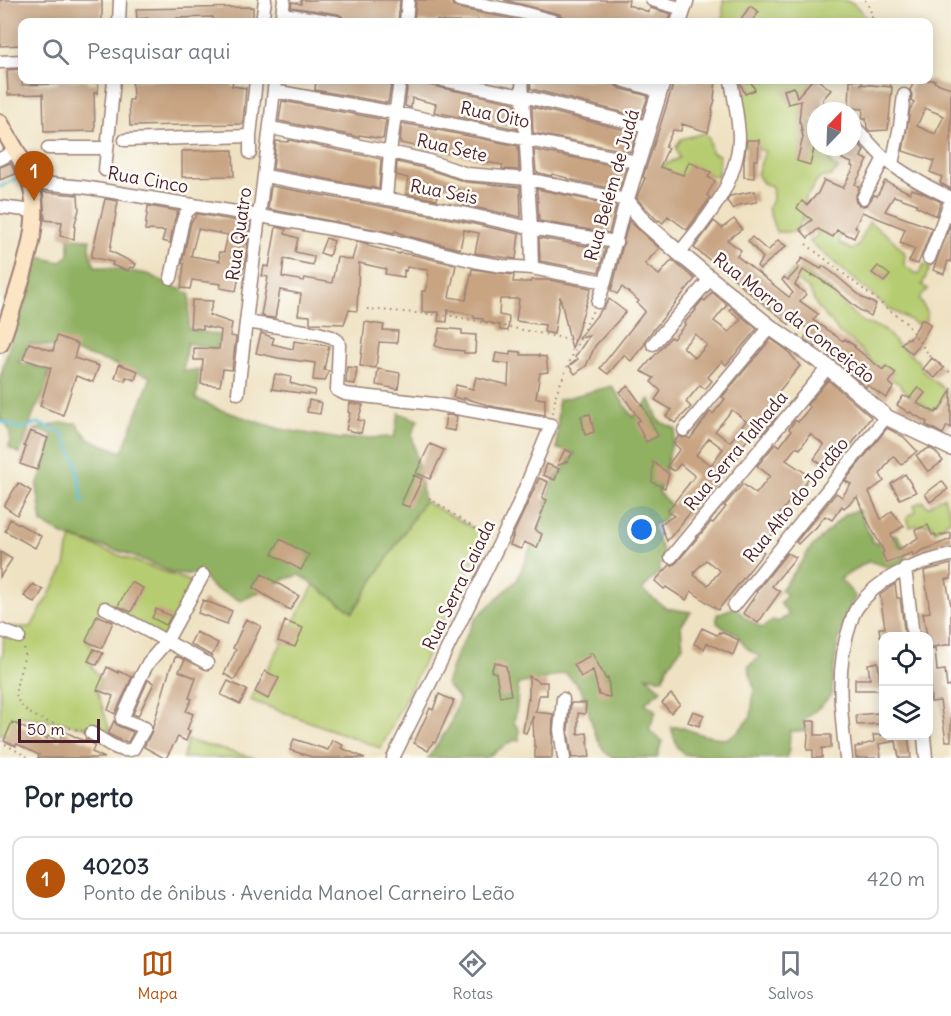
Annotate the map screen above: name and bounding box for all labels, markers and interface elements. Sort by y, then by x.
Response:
search box [18,18,933,84]
icon: search [39,35,72,68]
text: Pesquisar aqui [87,37,230,65]
street label: Rua Oito [458,96,532,133]
north arrow [807,102,861,156]
street label: Rua Belém de Judá [579,106,644,263]
street label: Rua Sete [415,128,490,167]
pin: 1 [15,152,54,201]
street label: Rua Cinco [106,161,190,198]
street label: Rua Seis [408,174,480,209]
street label: Rua Quatro [221,186,256,282]
street label: Rua Morro da Conceição [709,247,880,388]
street label: Rua Serra Talhada [679,386,792,515]
street label: Rua Alto do Jordão [738,432,853,567]
your location [627,515,656,544]
street label: Rua Serra Caiada [417,516,500,654]
map controls [879,632,933,740]
button: locate [879,632,933,686]
button: layers [879,686,933,740]
scale bar [18,716,100,744]
text: 50 m [27,719,65,739]
text: Por perto [24,781,133,814]
text: 40203 [83,852,149,880]
text: 1 [42,866,49,891]
text: 420 m [867,866,925,891]
text: Ponto de ônibus · Avenida Manoel Carneiro Leão [83,880,515,905]
tab: Mapa [137,947,178,1003]
tab: Rotas [452,947,493,1003]
tab: Salvos [768,947,814,1003]

